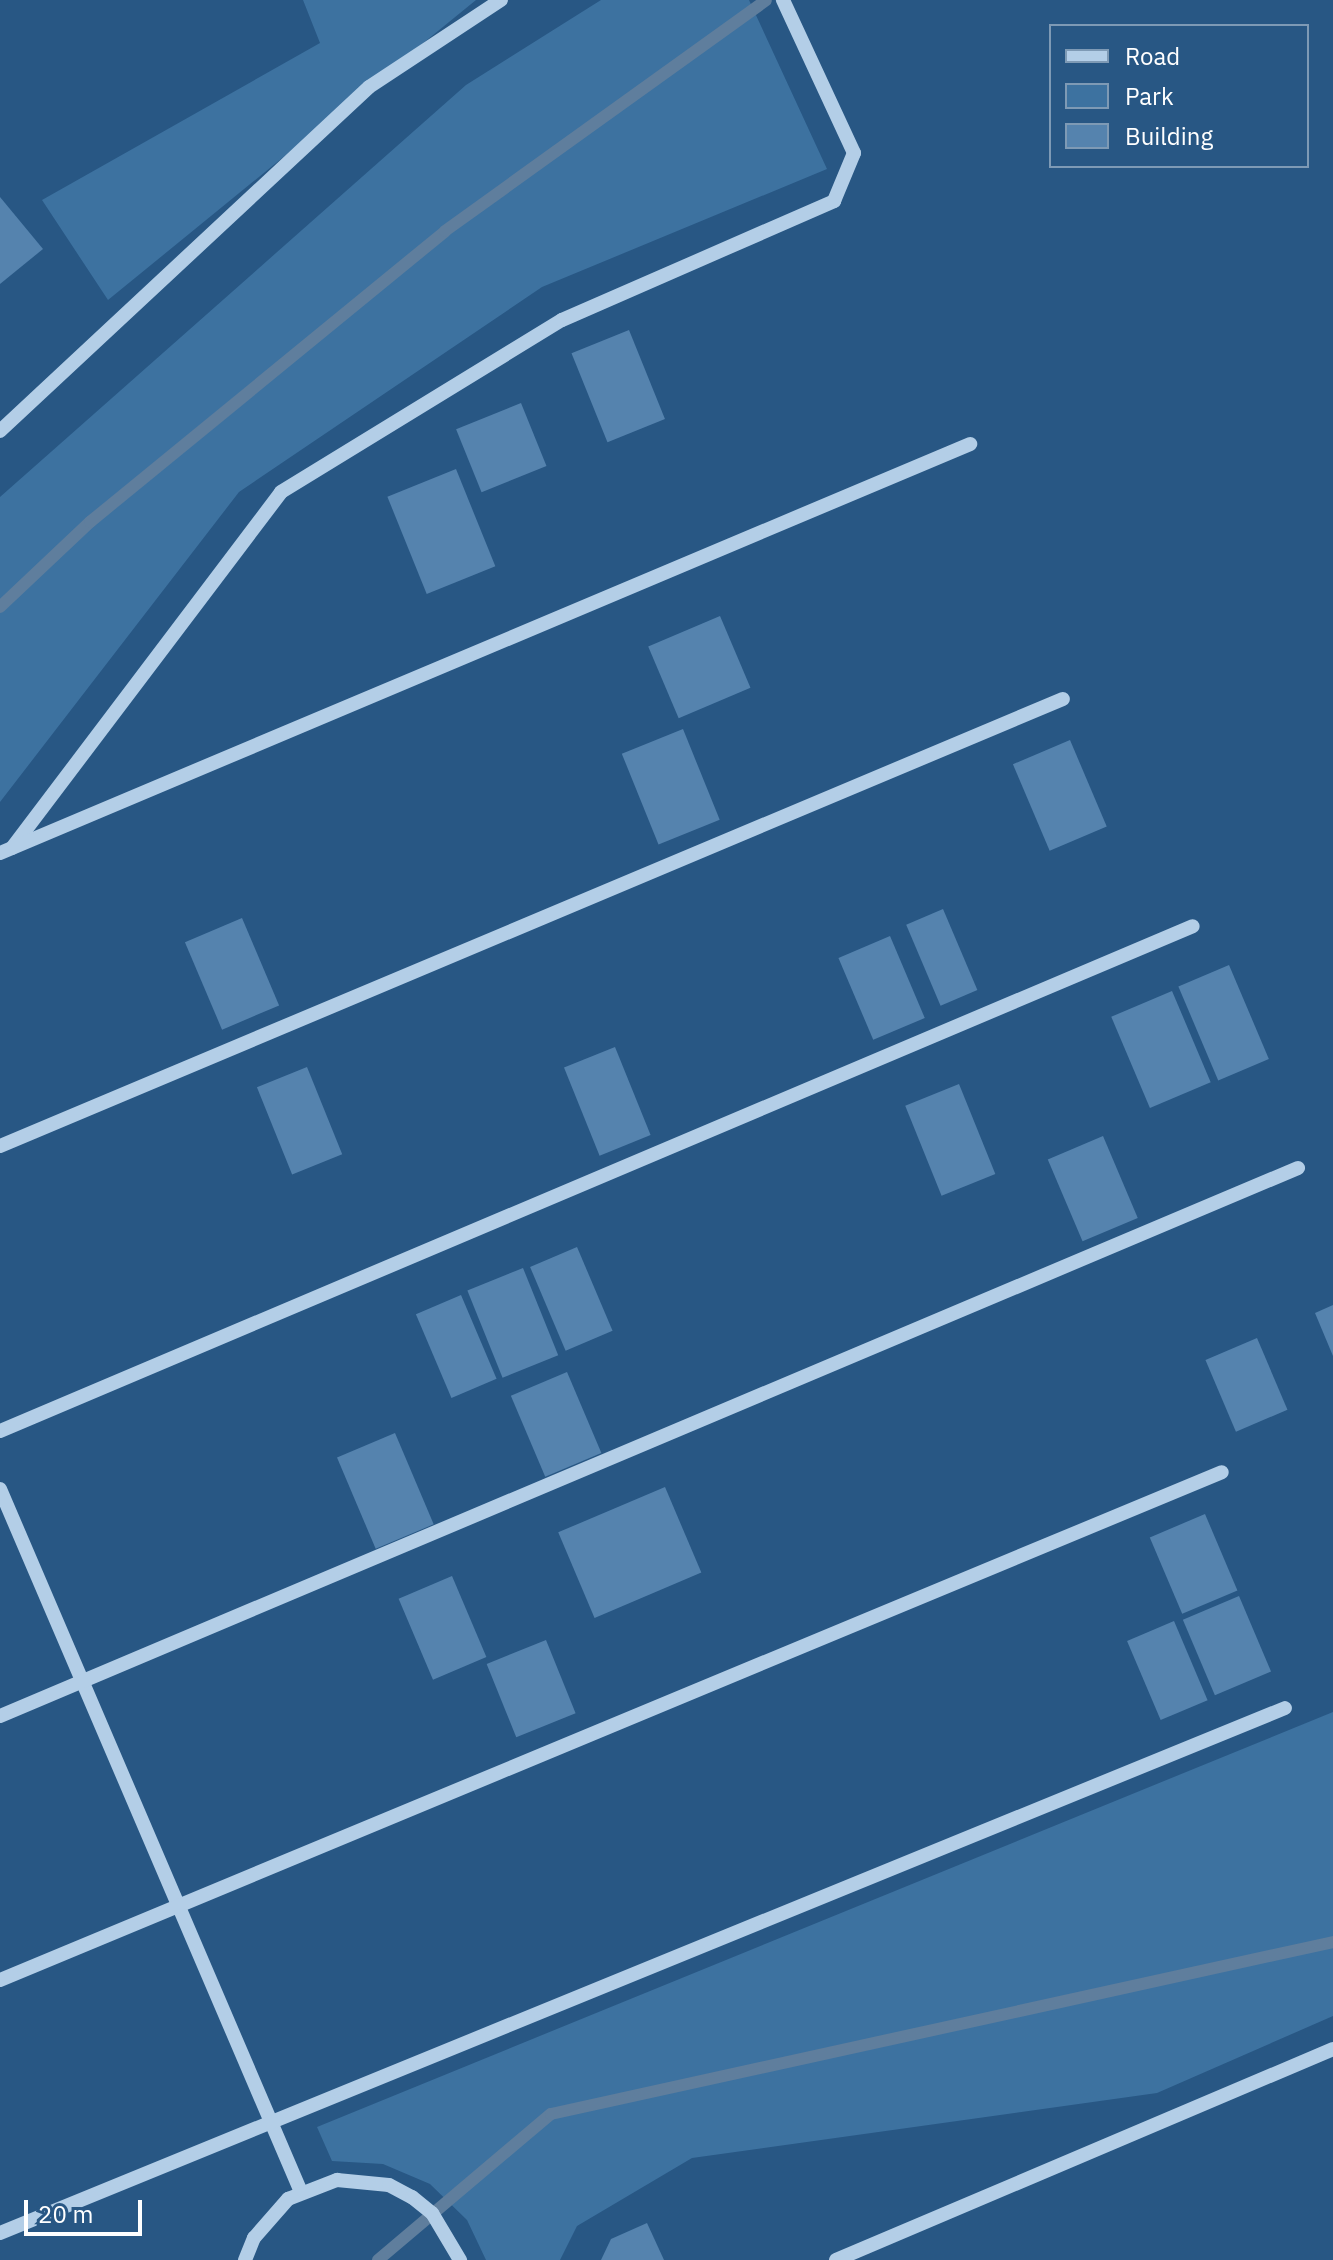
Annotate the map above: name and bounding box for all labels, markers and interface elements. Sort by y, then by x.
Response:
legend [1049,24,1309,168]
text: Road [1125,40,1180,72]
text: Park [1125,80,1174,112]
text: Building [1125,120,1213,152]
scale bar [28,2184,146,2234]
text: 20 m [38,2198,93,2230]

